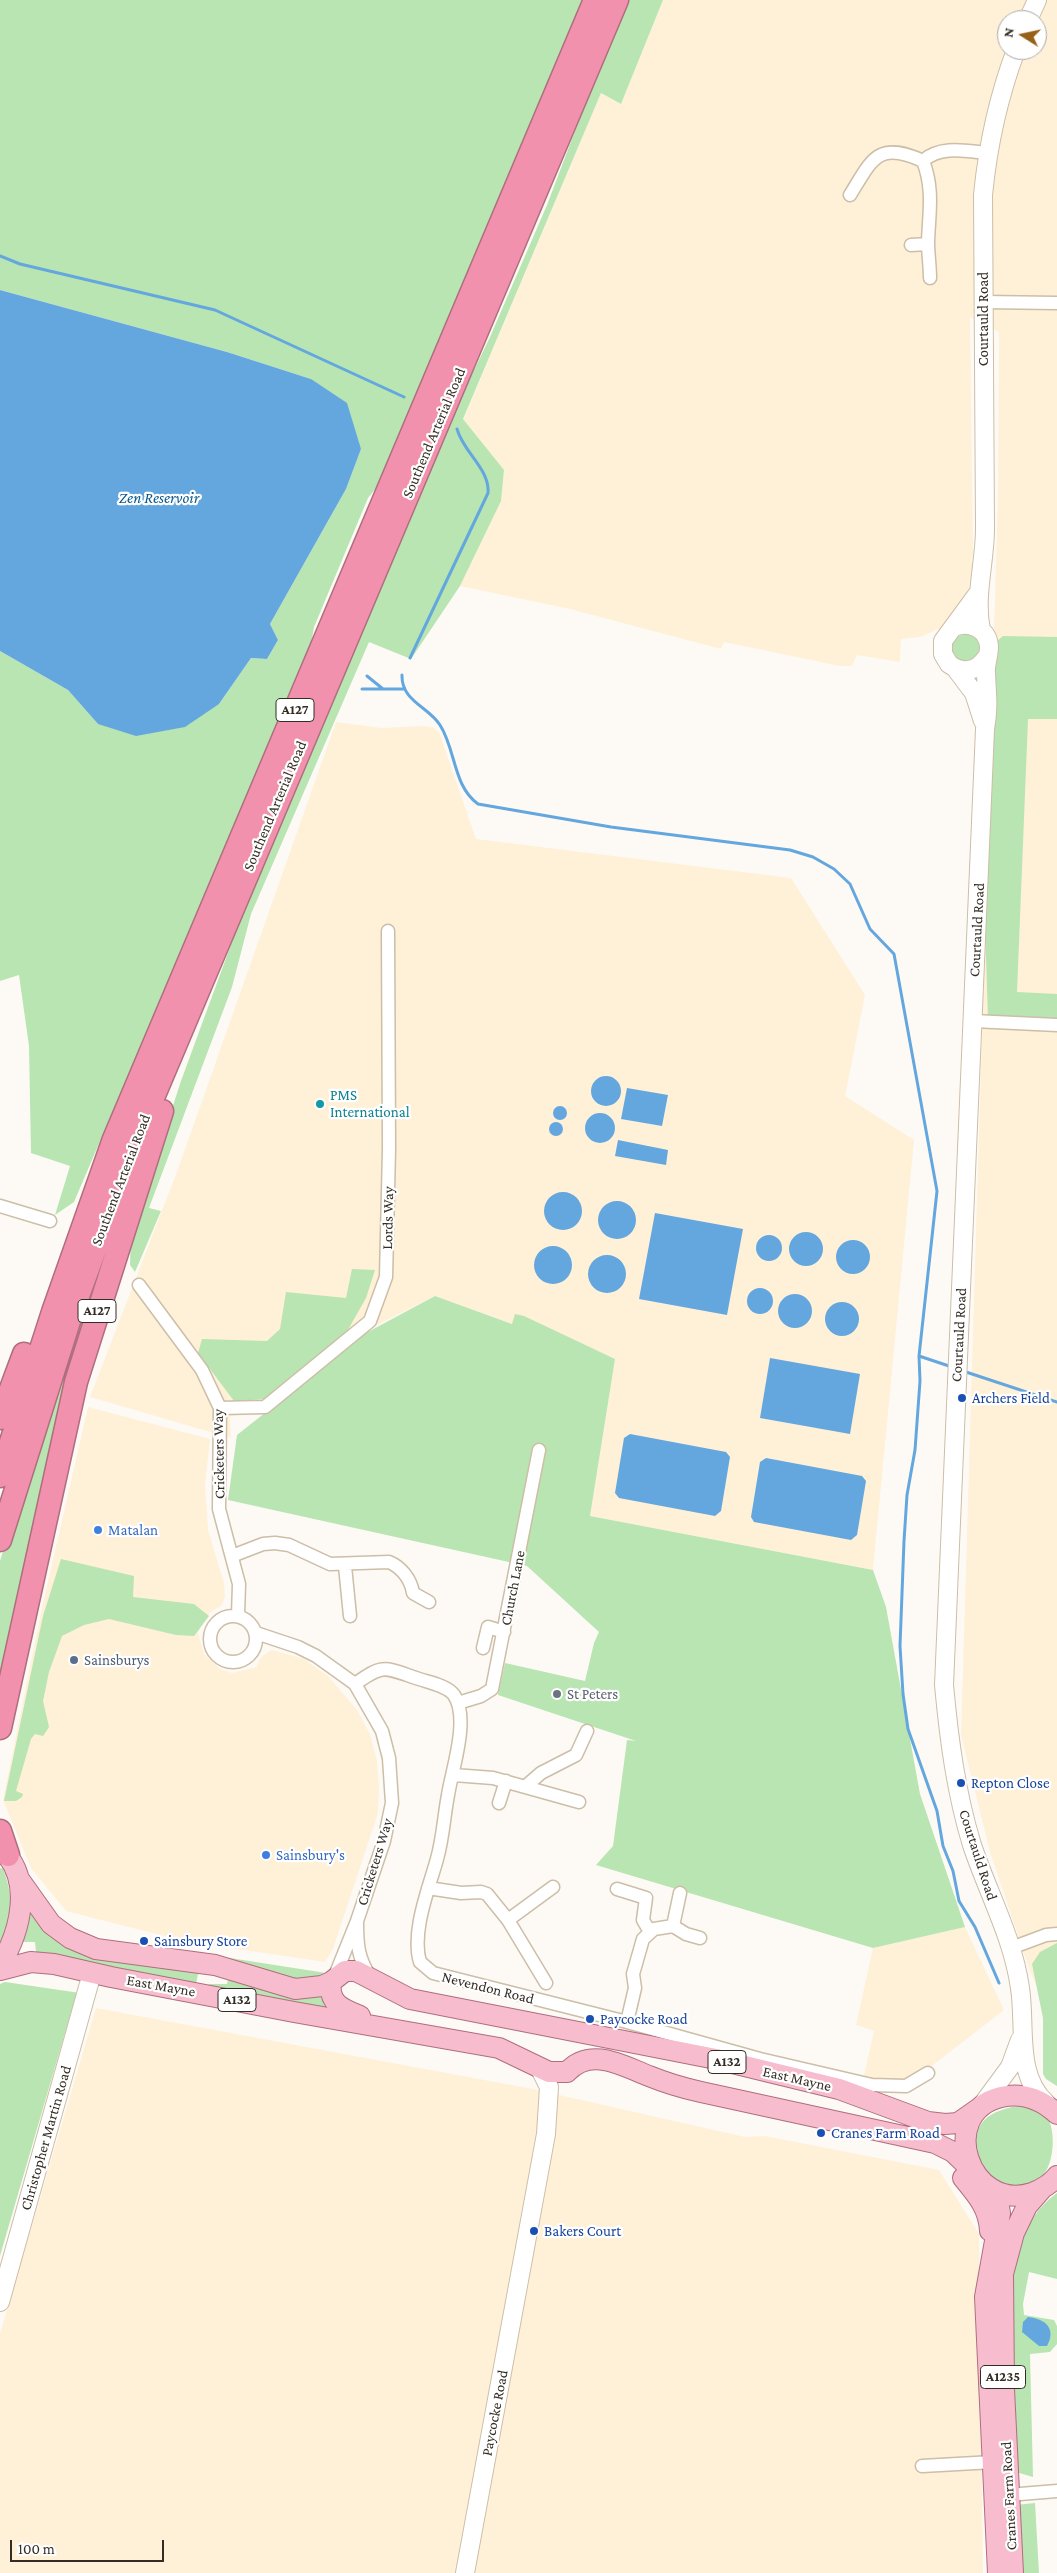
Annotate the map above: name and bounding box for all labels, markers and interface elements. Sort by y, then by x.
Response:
north arrow [997,10,1047,60]
text: N [1000,26,1017,39]
street label: Courtauld Road [974,272,992,366]
street label: Southend Arterial Road [398,365,470,501]
water label: Zen Reservoir [119,488,199,508]
road number: A127 [276,698,314,722]
street label: Southend Arterial Road [239,738,311,874]
street label: Courtauld Road [966,882,988,978]
place label: PMS International [330,1086,410,1121]
marker: PMS International [314,1098,326,1110]
street label: Southend Arterial Road [88,1112,154,1248]
street label: Lords Way [378,1186,398,1250]
street label: Courtauld Road [948,1287,970,1383]
road number: A127 [78,1300,116,1322]
place label: Archers Field [972,1389,1050,1407]
marker: Archers Field [956,1392,968,1404]
street label: Cricketers Way [209,1409,229,1499]
place label: Matalan [108,1521,158,1539]
marker: Matalan [92,1524,104,1536]
street label: Church Lane [497,1549,529,1627]
place label: Sainsburys [84,1651,149,1669]
marker: Sainsburys [68,1654,80,1666]
place label: St Peters [567,1685,618,1703]
marker: St Peters [551,1688,563,1700]
place label: Repton Close [971,1774,1049,1792]
marker: Repton Close [955,1777,967,1789]
street label: Courtauld Road [955,1807,1001,1903]
street label: Cricketers Way [353,1816,397,1908]
place label: Sainsbury's [276,1846,345,1864]
marker: Sainsbury's [260,1849,272,1861]
place label: Sainsbury Store [154,1932,247,1950]
marker: Sainsbury Store [138,1935,150,1947]
street label: Nevendon Road [440,1968,536,2008]
street label: East Mayne [125,1971,197,2001]
road number: A132 [218,1988,256,2012]
place label: Paycocke Road [600,2010,688,2028]
marker: Paycocke Road [584,2013,596,2025]
road number: A132 [708,2050,746,2074]
street label: East Mayne [761,2062,833,2096]
street label: Christopher Martin Road [17,2063,75,2213]
place label: Cranes Farm Road [831,2124,940,2142]
marker: Cranes Farm Road [815,2127,827,2139]
place label: Bakers Court [544,2222,621,2240]
marker: Bakers Court [528,2225,540,2237]
road number: A1235 [980,2366,1026,2388]
street label: Paycocke Road [478,2368,512,2458]
street label: Cranes Farm Road [997,2441,1021,2551]
scale bar [12,2530,166,2562]
text: 100 m [18,2541,55,2557]

